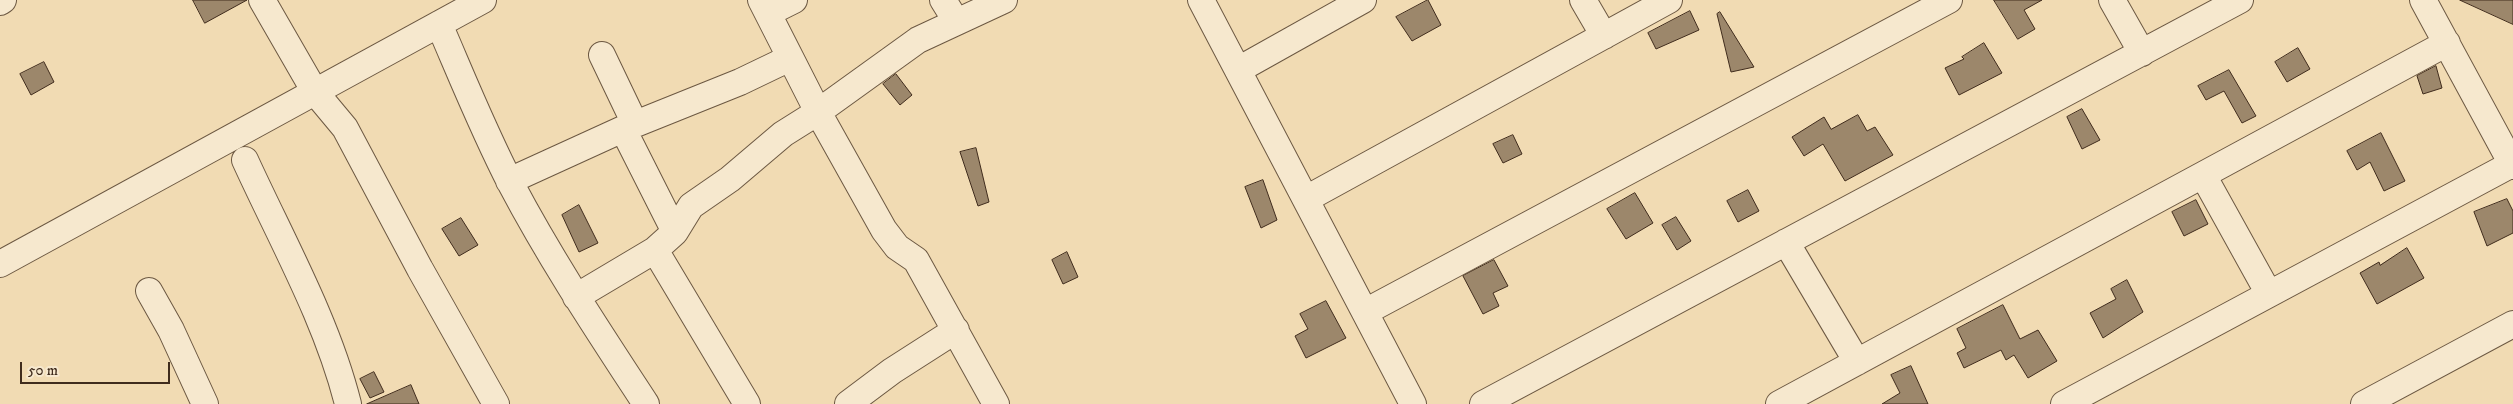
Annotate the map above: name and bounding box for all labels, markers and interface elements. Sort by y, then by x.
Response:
scale bar [22,352,172,384]
text: 50 m [28,361,58,380]

